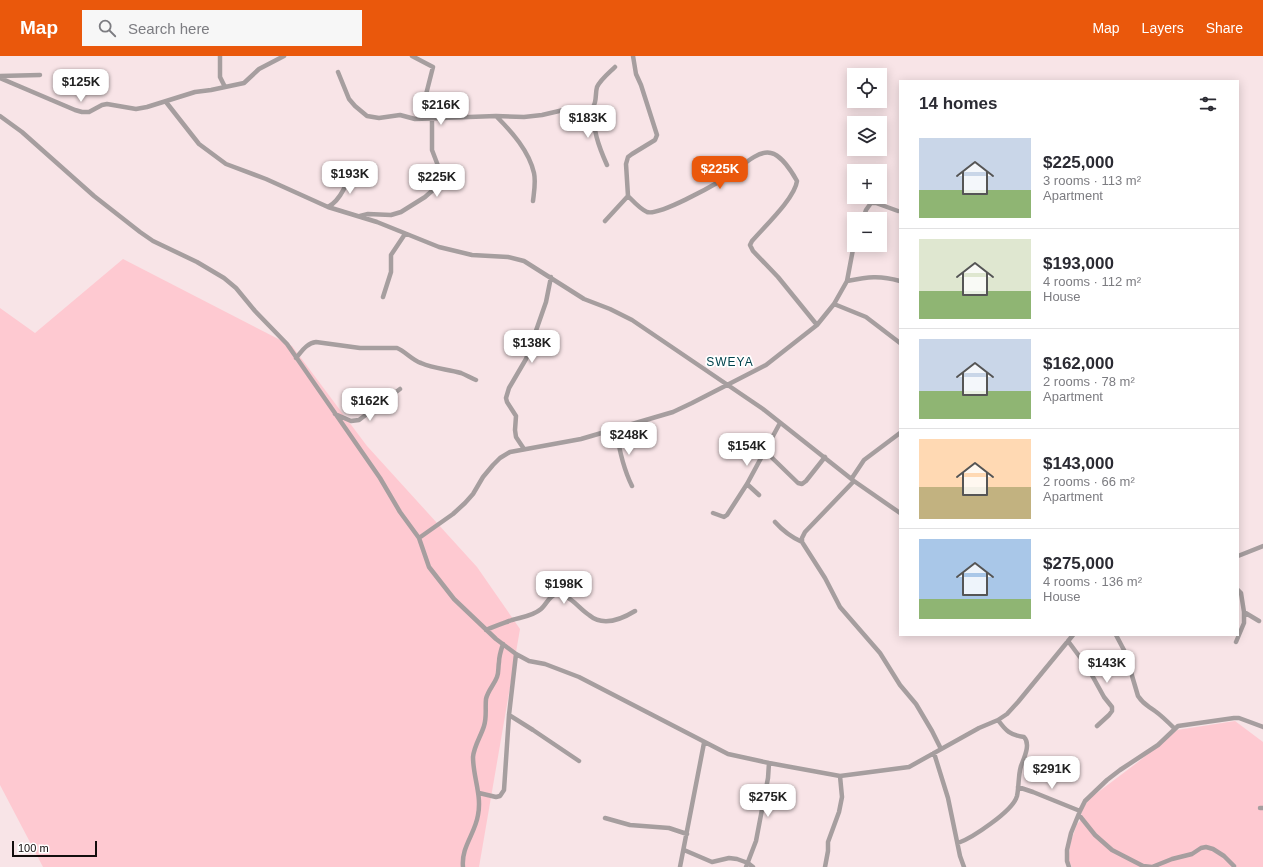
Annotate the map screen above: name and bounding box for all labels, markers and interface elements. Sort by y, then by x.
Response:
search box [82,10,362,46]
text: Map [20,17,58,38]
icon: search [96,17,118,39]
text: Search here [128,20,210,37]
text: Map [1092,20,1120,36]
text: Layers [1142,20,1184,36]
text: Share [1206,20,1243,36]
map controls [847,68,887,252]
button: locate [847,68,887,108]
pin: $125K [53,69,109,103]
text: $125K [62,74,100,89]
pin: $216K [413,92,469,126]
icon: filters [1197,93,1219,115]
text: 14 homes [919,94,997,113]
text: $216K [422,97,460,112]
pin: $183K [560,105,616,139]
text: $183K [569,110,607,125]
button: layers [847,116,887,156]
text: $225,000 [1043,153,1114,172]
icon: home [951,154,999,202]
pin: $225K [692,156,748,190]
pin: $193K [322,161,378,195]
text: $225K [701,161,739,176]
pin: $225K [409,164,465,198]
button: + [847,164,887,204]
text: $193K [331,166,369,181]
text: $225K [418,169,456,184]
text: 3 rooms · 113 m² [1043,173,1141,188]
text: Apartment [1043,188,1103,203]
button: − [847,212,887,252]
text: $193,000 [1043,254,1114,273]
icon: home [951,255,999,303]
text: 4 rooms · 112 m² [1043,274,1141,289]
text: House [1043,289,1081,304]
pin: $138K [504,330,560,364]
text: $138K [513,335,551,350]
text: $162,000 [1043,354,1114,373]
district label: SWEYA [706,355,754,369]
icon: home [951,355,999,403]
text: 2 rooms · 78 m² [1043,374,1135,389]
pin: $162K [342,388,398,422]
text: Apartment [1043,389,1103,404]
text: $162K [351,393,389,408]
pin: $248K [601,422,657,456]
text: $248K [610,427,648,442]
pin: $154K [719,433,775,467]
text: $154K [728,438,766,453]
text: $143,000 [1043,454,1114,473]
icon: home [951,455,999,503]
text: 2 rooms · 66 m² [1043,474,1135,489]
text: Apartment [1043,489,1103,504]
text: $275,000 [1043,554,1114,573]
icon: home [951,555,999,603]
pin: $198K [536,571,592,605]
text: 4 rooms · 136 m² [1043,574,1142,589]
text: $198K [545,576,583,591]
text: House [1043,589,1081,604]
pin: $143K [1079,650,1135,684]
text: $143K [1088,655,1126,670]
pin: $291K [1024,756,1080,790]
text: $291K [1033,761,1071,776]
pin: $275K [740,784,796,818]
text: $275K [749,789,787,804]
scale bar [12,839,97,858]
text: 100 m [18,842,49,854]

